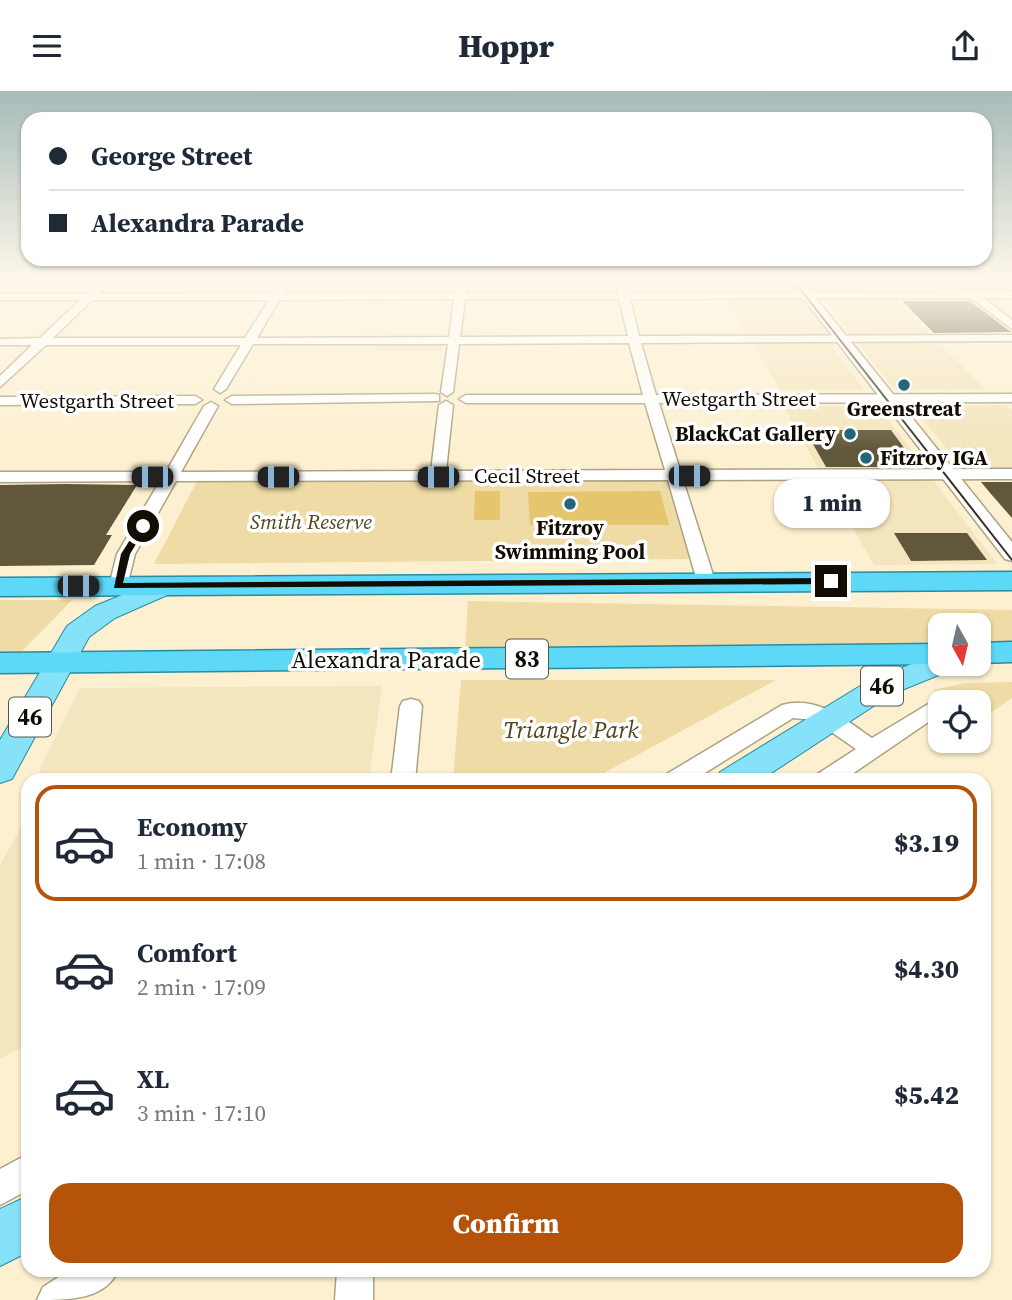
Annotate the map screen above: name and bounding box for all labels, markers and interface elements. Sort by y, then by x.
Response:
text: Hoppr [458,24,554,68]
icon: menu [28,27,66,65]
icon: share [946,27,984,65]
text: George Street [91,138,252,174]
text: Alexandra Parade [91,205,304,241]
marker: Greenstreat [896,377,912,393]
street label: Westgarth Street [662,384,816,413]
street label: Westgarth Street [20,386,174,415]
place label: Greenstreat [847,394,962,423]
place label: BlackCat Gallery [675,419,837,448]
marker: BlackCat Gallery [842,426,858,442]
place label: Fitzroy IGA [880,443,988,472]
marker: Fitzroy IGA [858,450,874,466]
street label: Cecil Street [474,461,580,490]
car [669,466,711,487]
car [132,467,174,488]
car [258,467,300,488]
car [418,467,460,488]
callout: 1 min [773,479,889,529]
text: 1 min [802,487,862,519]
marker: Fitzroy Swimming Pool [562,496,578,512]
park label: Smith Reserve [250,507,372,536]
route start [127,510,159,542]
place label: Fitzroy Swimming Pool [495,513,646,566]
route end [815,565,847,597]
car [58,576,100,597]
north arrow [928,613,990,675]
map controls [928,613,991,753]
road number: 83 [506,639,548,679]
street label: Alexandra Parade [291,643,481,676]
road number: 46 [861,667,903,705]
button: locate [928,690,991,753]
road number: 46 [9,697,51,737]
park label: Triangle Park [503,713,639,746]
text: Economy [137,809,248,845]
icon: car [53,812,116,875]
text: $3.19 [894,825,959,861]
text: 1 min · 17:08 [137,845,266,877]
text: Comfort [137,935,237,971]
icon: car [53,938,116,1001]
text: $4.30 [894,951,959,987]
text: 2 min · 17:09 [137,971,266,1003]
text: XL [137,1061,169,1097]
icon: car [53,1064,116,1127]
text: $5.42 [894,1077,959,1113]
text: 3 min · 17:10 [137,1097,266,1129]
button: Confirm [49,1183,963,1263]

